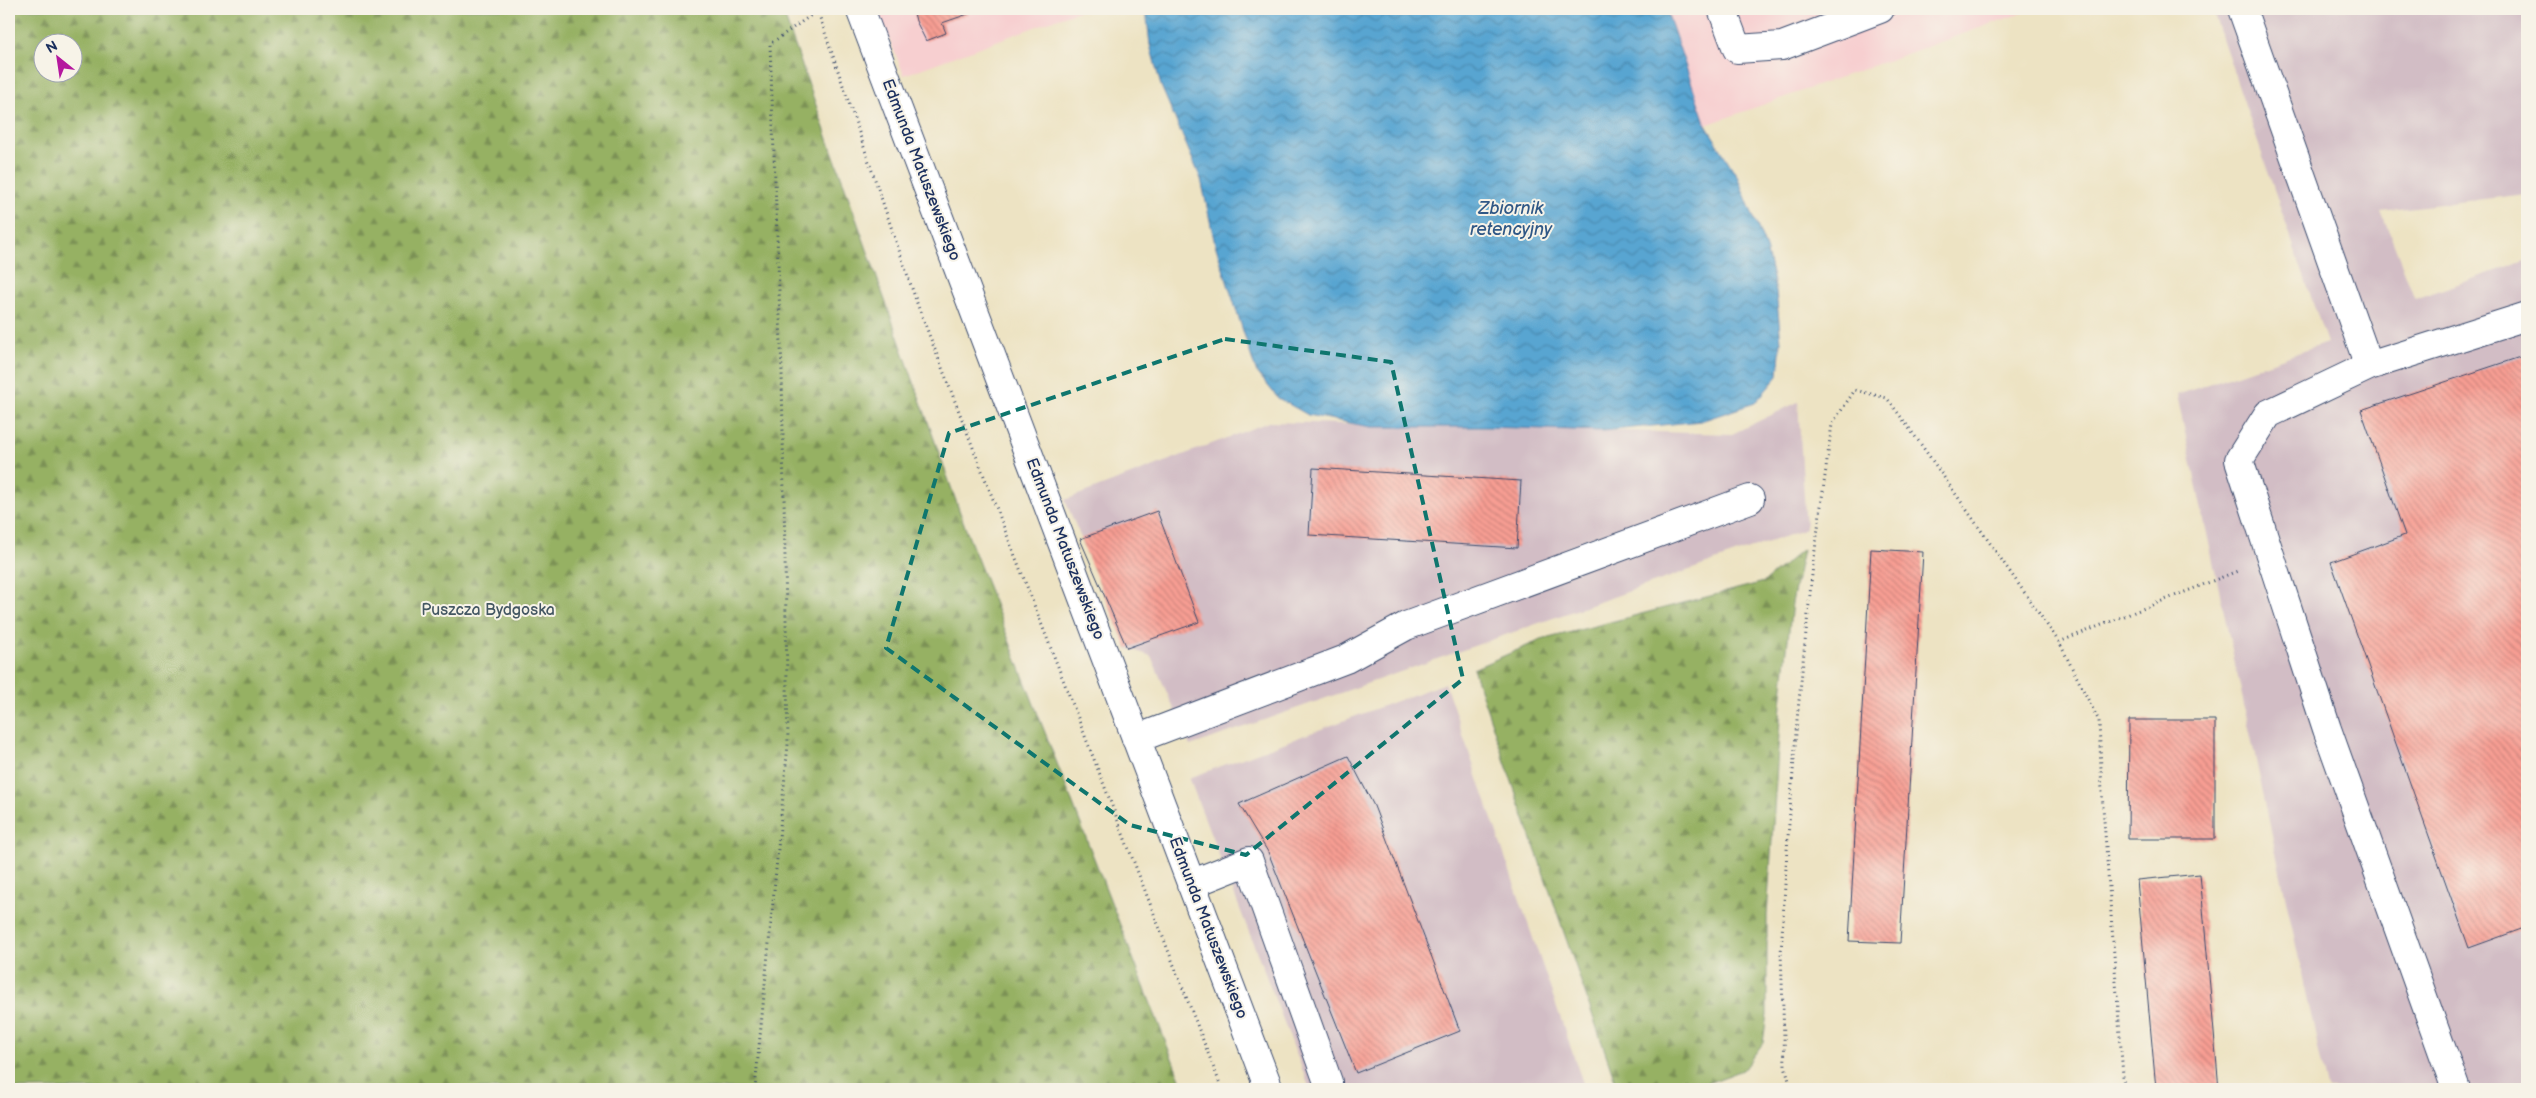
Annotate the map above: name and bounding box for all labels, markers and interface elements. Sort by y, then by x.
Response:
north arrow [32,32,82,82]
text: N [43,37,61,57]
street label: Edmunda Matuszewskiego [878,77,964,263]
water label: Zbiornik retencyjny [1470,198,1553,240]
street label: Edmunda Matuszewskiego [1022,456,1108,642]
park label: Puszcza Bydgoska [421,601,555,620]
street label: Edmunda Matuszewskiego [1165,835,1251,1021]

